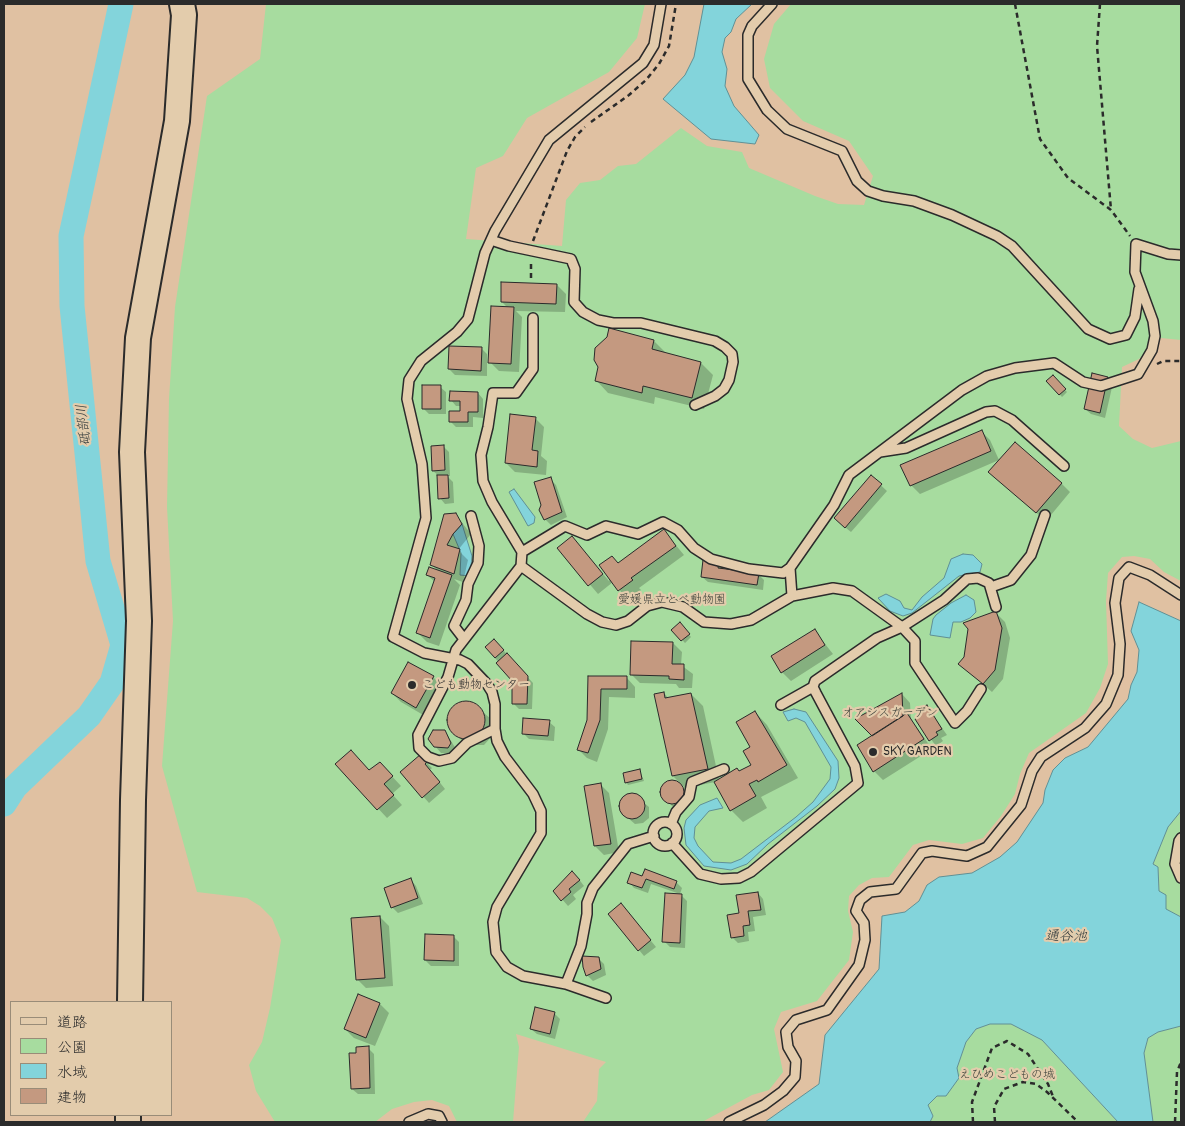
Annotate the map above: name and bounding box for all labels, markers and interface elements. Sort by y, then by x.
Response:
water label: 砥部川 [73,403,95,447]
park label: 愛媛県立とべ動物園 [618,593,726,607]
place label: こども動物センター [422,678,530,692]
marker: こども動物センター [406,679,418,691]
park label: オアシスガーデン [842,706,938,720]
place label: SKY GARDEN [883,745,952,759]
marker: SKY GARDEN [867,746,879,758]
water label: 通谷池 [1045,928,1087,944]
legend [10,1001,172,1116]
text: 道路 [57,1013,87,1032]
text: 公園 [57,1038,87,1057]
text: 水域 [57,1063,87,1082]
park label: えひめこどもの城 [959,1068,1055,1082]
text: 建物 [57,1088,87,1107]

